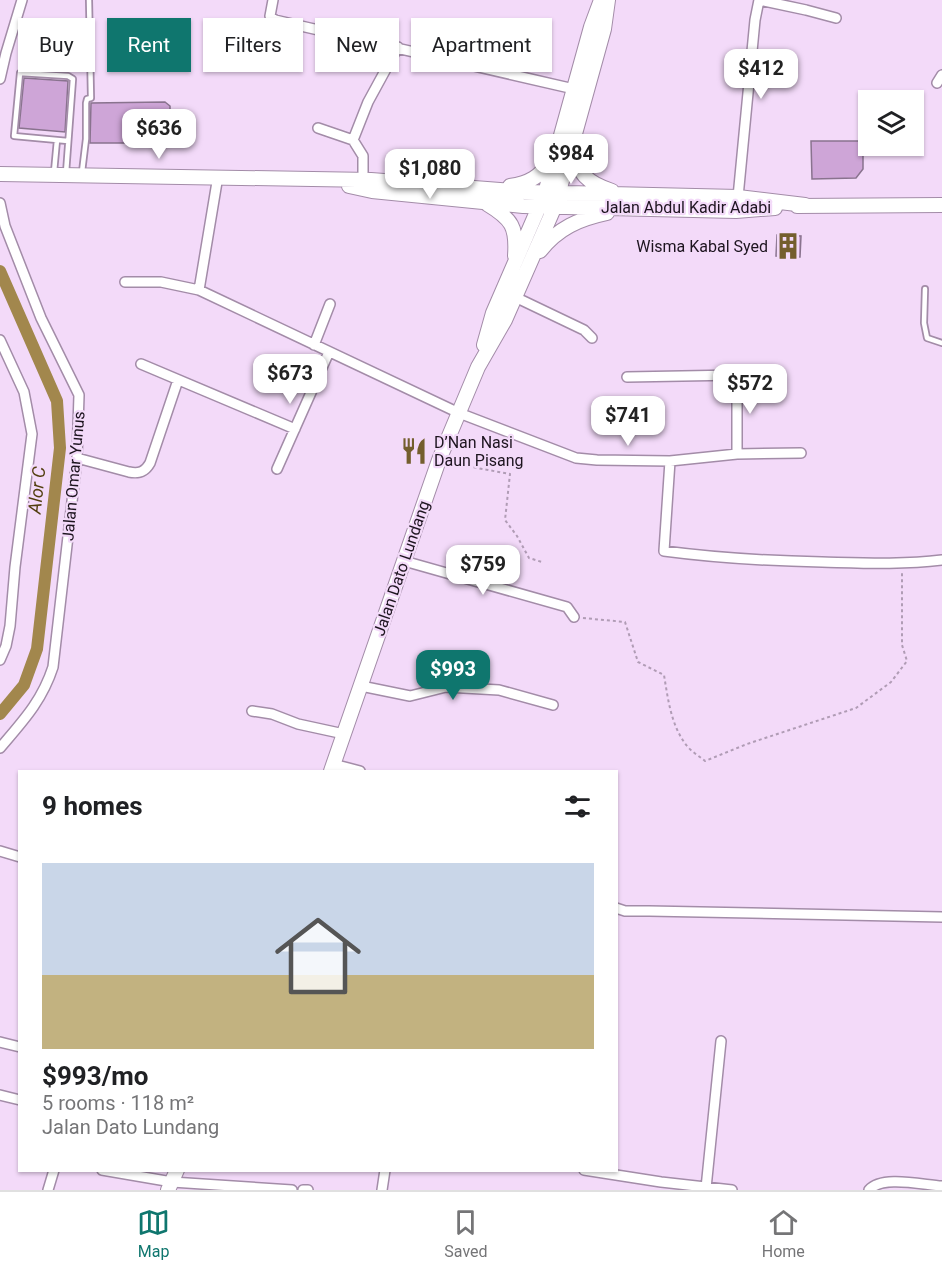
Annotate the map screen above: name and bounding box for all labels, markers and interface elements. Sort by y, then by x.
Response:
chip: Buy [18,18,95,72]
chip: Rent [107,18,191,72]
chip: Filters [203,18,303,72]
chip: New [315,18,399,72]
chip: Apartment [411,18,552,72]
pin: $412 [725,49,797,100]
text: $412 [738,56,784,80]
map controls [858,90,924,156]
button: layers [858,90,924,156]
pin: $636 [123,109,195,160]
text: $636 [136,116,182,140]
pin: $984 [535,134,607,185]
text: $984 [548,141,594,165]
pin: $1,080 [381,149,479,200]
text: $1,080 [399,156,461,180]
street label: Jalan Abdul Kadir Adabi [601,198,771,217]
building icon: Wisma Kabal Syed [773,231,803,261]
place label: Wisma Kabal Syed [636,237,768,256]
pin: $673 [254,354,326,405]
text: $673 [267,361,313,385]
pin: $572 [714,364,786,415]
text: $572 [727,371,773,395]
pin: $741 [592,396,664,447]
text: $741 [605,403,651,427]
street label: Jalan Omar Yunus [58,410,89,542]
place label: D’Nan Nasi Daun Pisang [434,433,524,470]
restaurant icon: D’Nan Nasi Daun Pisang [399,436,429,466]
water label: Alor C [23,465,49,516]
street label: Jalan Dato Lundang [369,498,434,638]
pin: $759 [447,545,519,596]
text: $759 [460,552,506,576]
pin: $993 [417,650,489,701]
text: $993 [430,657,476,681]
icon: filters [561,790,594,823]
text: 9 homes [42,791,143,821]
icon: home [264,902,372,1010]
text: $993/mo [42,1061,149,1091]
text: 5 rooms · 118 m² [42,1091,194,1115]
text: Jalan Dato Lundang [42,1115,219,1139]
tab: Map [137,1206,170,1261]
tab: Saved [444,1206,488,1261]
tab: Home [762,1206,805,1261]

